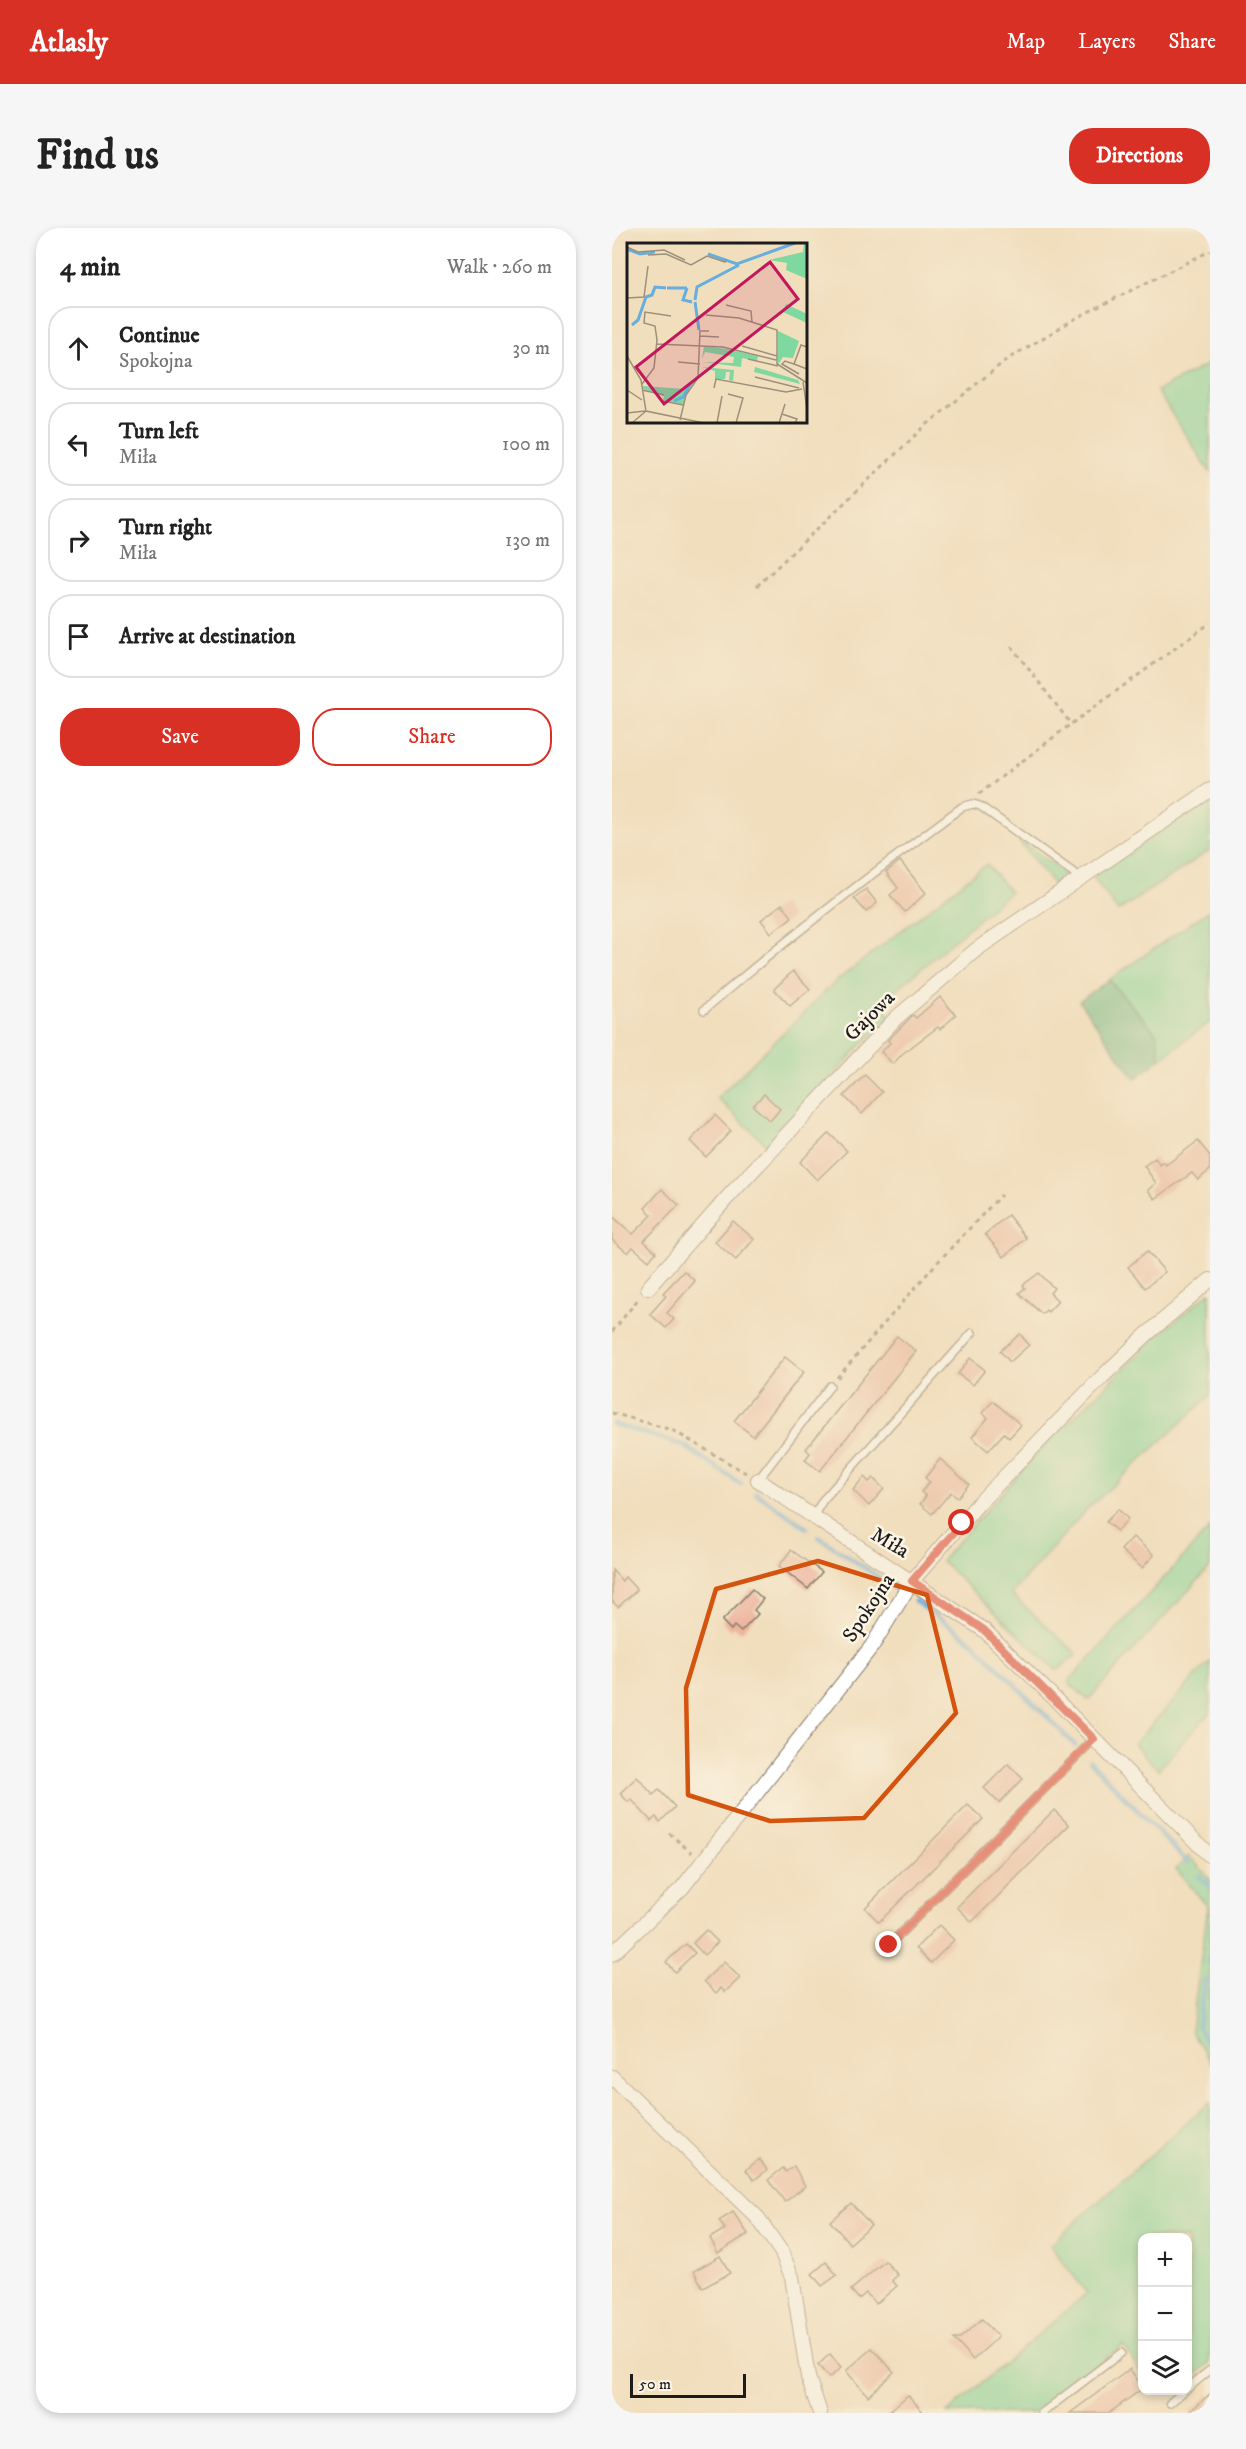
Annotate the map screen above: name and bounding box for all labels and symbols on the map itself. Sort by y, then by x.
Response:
inset map [627,243,807,423]
street label: Gajowa [839,985,901,1047]
route start [948,1509,974,1535]
street label: Miła [866,1522,914,1564]
street label: Spokojna [837,1569,901,1647]
route end [875,1931,901,1957]
scale bar [630,2371,746,2398]

